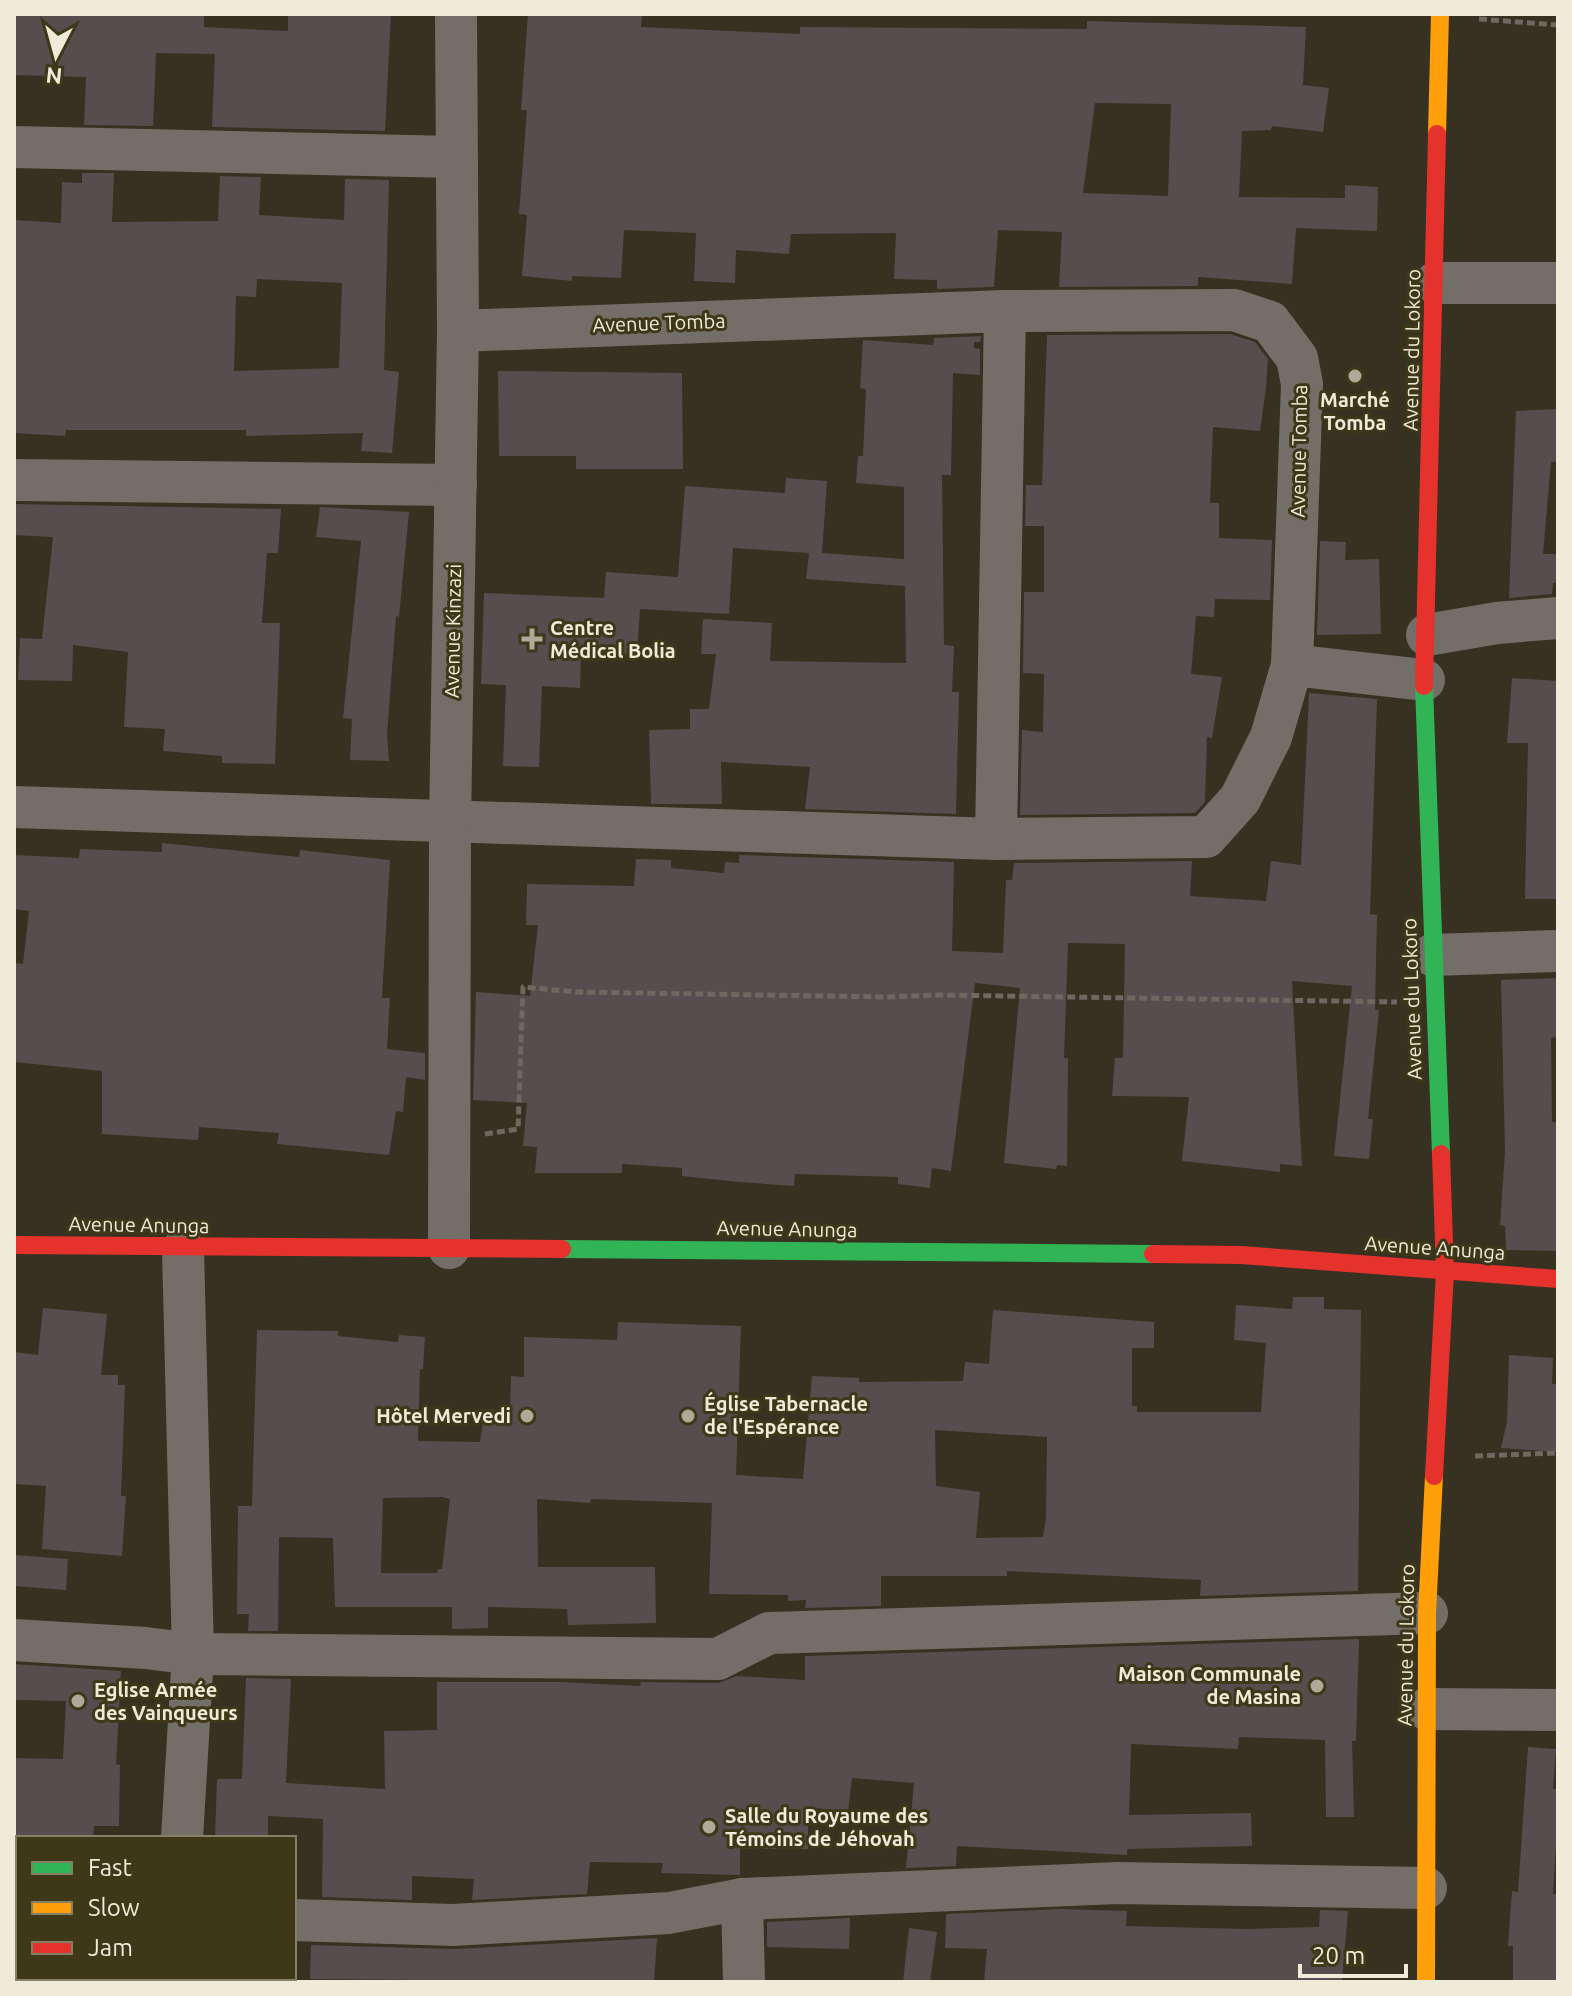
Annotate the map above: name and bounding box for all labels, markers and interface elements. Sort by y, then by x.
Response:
north arrow [16,16,96,96]
text: N [44,63,63,90]
street label: Avenue du Lokoro [1399,269,1424,431]
street label: Avenue Tomba [592,309,726,336]
marker: Marché Tomba [1346,367,1364,385]
street label: Avenue Tomba [1286,384,1311,518]
place label: Marché Tomba [1320,388,1390,434]
street label: Avenue Kinzazi [440,564,465,698]
place label: Centre Médical Bolia [550,616,676,662]
marker: Centre Médical Bolia [521,628,543,650]
street label: Avenue du Lokoro [1397,918,1426,1080]
street label: Avenue Anunga [68,1212,210,1237]
street label: Avenue Anunga [716,1216,858,1241]
street label: Avenue Anunga [1364,1231,1506,1264]
place label: Église Tabernacle de l'Espérance [704,1391,868,1438]
place label: Hôtel Mervedi [376,1404,511,1427]
marker: Hôtel Mervedi [518,1407,536,1425]
marker: Église Tabernacle de l'Espérance [679,1407,697,1425]
street label: Avenue du Lokoro [1393,1564,1418,1726]
place label: Maison Communale de Masina [1118,1662,1301,1708]
marker: Maison Communale de Masina [1308,1677,1326,1695]
place label: Eglise Armée des Vainqueurs [94,1678,238,1724]
marker: Eglise Armée des Vainqueurs [69,1692,87,1710]
place label: Salle du Royaume des Témoins de Jéhovah [725,1804,928,1850]
marker: Salle du Royaume des Témoins de Jéhovah [700,1818,718,1836]
legend [16,1836,296,1980]
text: Fast [88,1854,132,1881]
text: Slow [88,1894,140,1921]
scale bar [1300,1928,1406,1978]
text: Jam [88,1934,133,1961]
text: 20 m [1312,1942,1365,1969]

